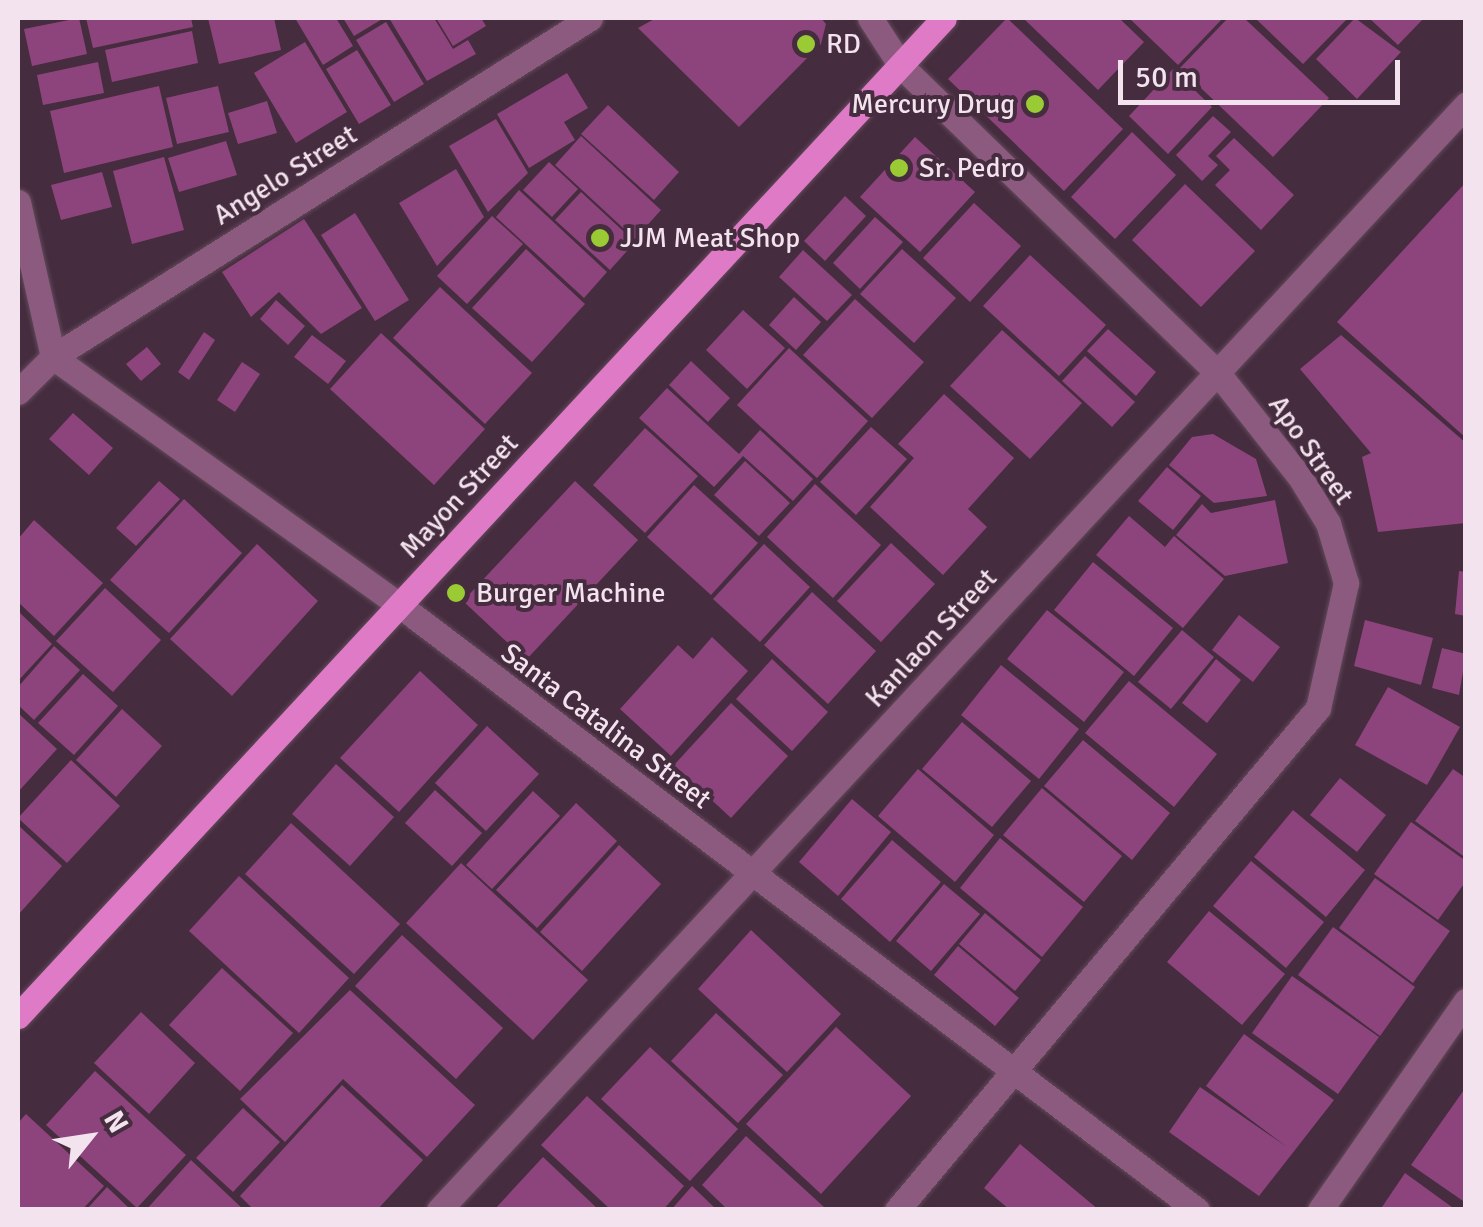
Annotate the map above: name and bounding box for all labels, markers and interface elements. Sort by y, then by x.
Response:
place label: RD [826,27,861,61]
marker: RD [795,33,817,55]
scale bar [1123,40,1406,102]
text: 50 m [1135,59,1198,96]
place label: Mercury Drug [851,87,1015,121]
marker: Mercury Drug [1024,93,1046,115]
street label: Angelo Street [207,118,363,232]
place label: Sr. Pedro [919,151,1025,185]
marker: Sr. Pedro [888,157,910,179]
place label: JJM Meat Shop [620,221,800,255]
marker: JJM Meat Shop [589,227,611,249]
street label: Apo Street [1261,389,1361,511]
street label: Mayon Street [393,427,525,565]
street label: Kanlaon Street [858,562,1004,714]
place label: Burger Machine [476,576,666,610]
marker: Burger Machine [445,582,467,604]
street label: Santa Catalina Street [494,636,718,816]
north arrow [40,1087,140,1187]
text: N [96,1105,136,1139]

